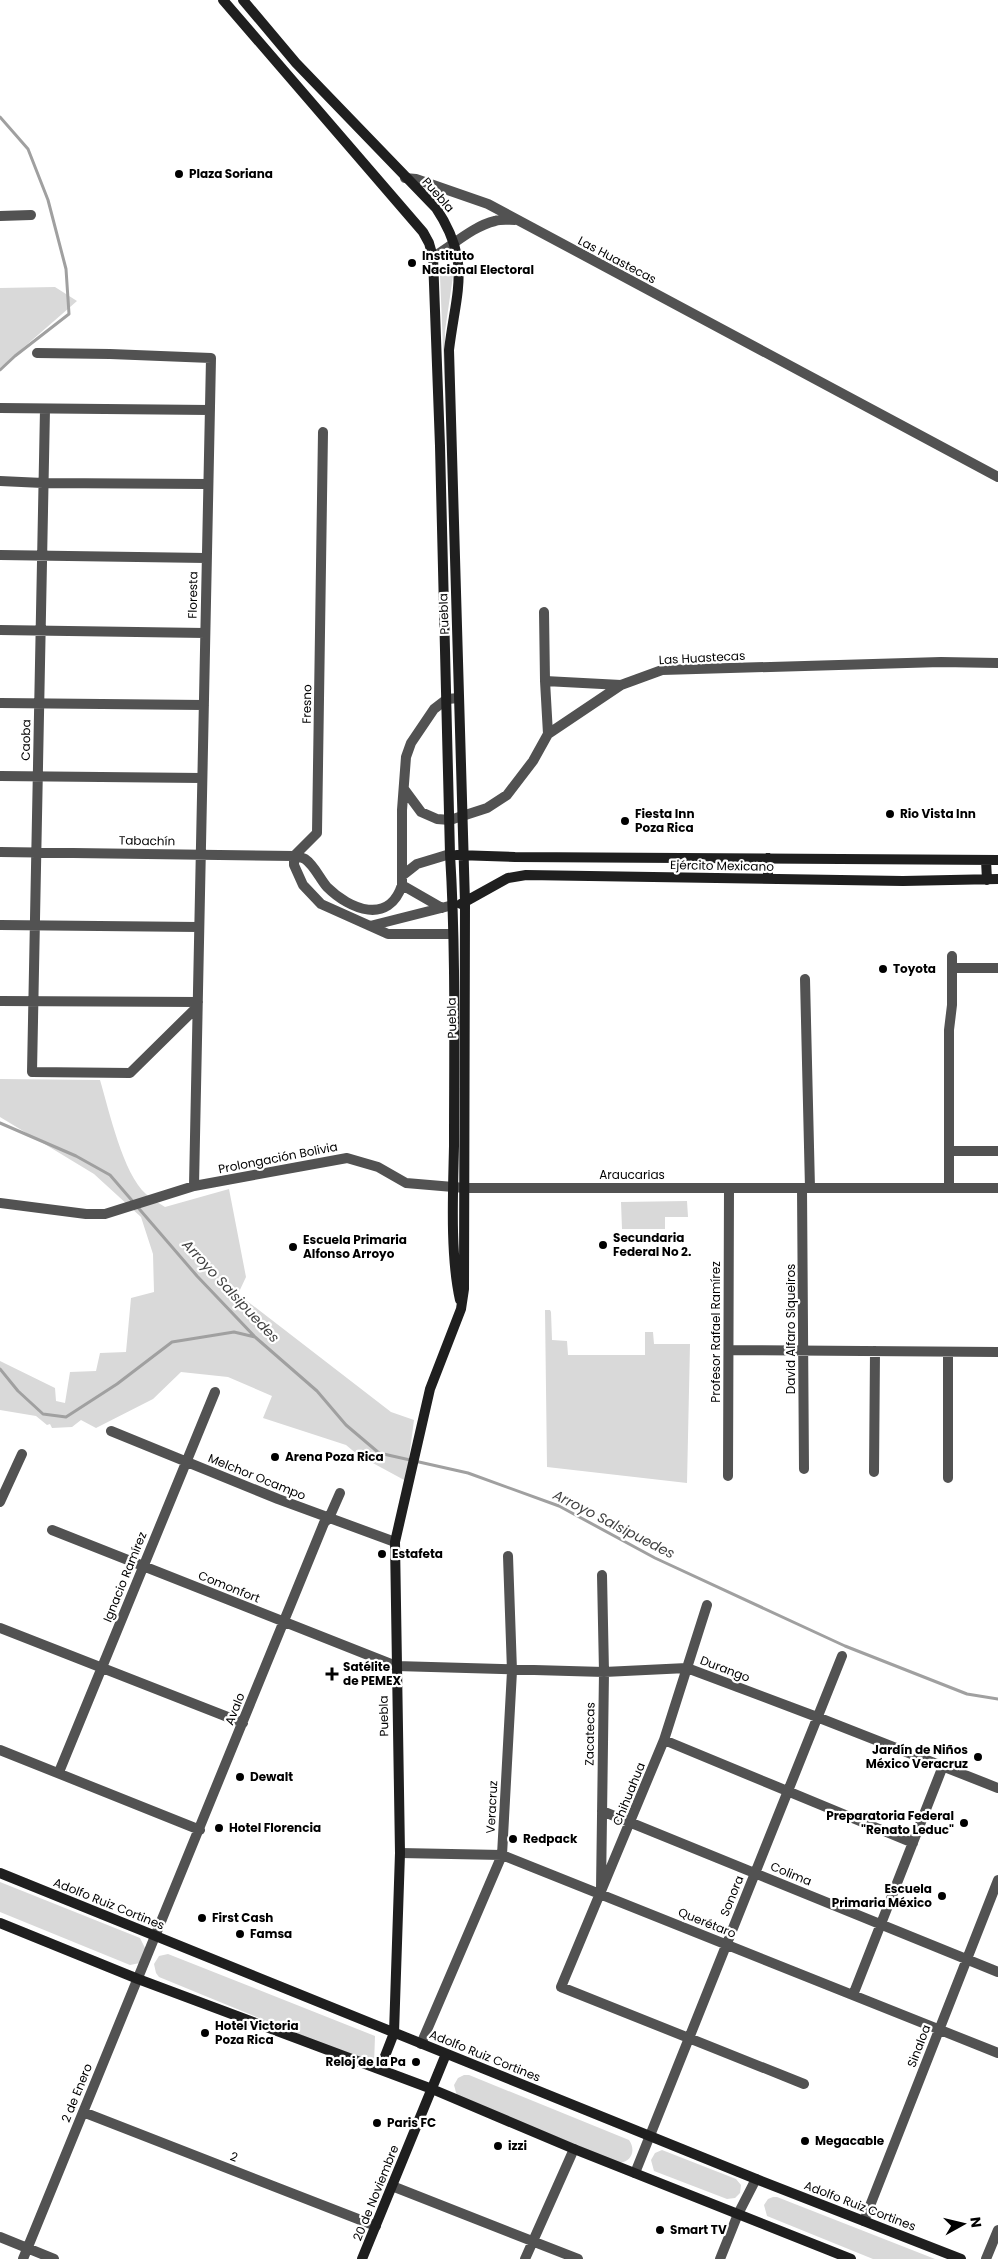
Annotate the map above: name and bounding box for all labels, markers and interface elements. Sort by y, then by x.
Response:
place label: Plaza Soriana [189,165,273,182]
marker: Plaza Soriana [173,168,185,180]
street label: Puebla [418,174,458,216]
street label: Las Huastecas [575,232,659,287]
place label: Instituto Nacional Electoral [422,247,534,278]
marker: Instituto Nacional Electoral [406,257,418,269]
street label: Floresta [184,571,201,619]
street label: Puebla [434,593,453,635]
street label: Las Huastecas [658,647,746,668]
street label: Fresno [298,684,315,724]
street label: Caoba [17,719,34,761]
place label: Fiesta Inn Poza Rica [635,805,694,836]
place label: Rio Vista Inn [900,805,976,822]
marker: Rio Vista Inn [884,808,896,820]
marker: Fiesta Inn Poza Rica [619,815,631,827]
street label: Tabachín [119,832,175,849]
street label: Ejército Mexicano [670,856,774,875]
place label: Toyota [893,960,936,977]
marker: Toyota [877,963,889,975]
street label: Puebla [443,997,460,1039]
street label: Prolongación Bolivia [217,1138,339,1177]
street label: Araucarias [599,1166,665,1183]
place label: Secundaria Federal No 2. [613,1229,691,1260]
place label: Escuela Primaria Alfonso Arroyo [303,1231,407,1262]
water label: Arroyo Salsipuedes [177,1234,284,1347]
marker: Secundaria Federal No 2. [597,1239,609,1251]
marker: Escuela Primaria Alfonso Arroyo [287,1241,299,1253]
street label: Profesor Rafael Ramírez [707,1261,724,1403]
street label: David Alfaro Siqueiros [782,1264,799,1394]
place label: Arena Poza Rica [285,1448,384,1465]
street label: Melchor Ocampo [206,1449,309,1504]
marker: Arena Poza Rica [269,1451,281,1463]
water label: Arroyo Salsipuedes [549,1484,678,1563]
street label: Ignacio Ramírez [99,1529,150,1625]
place label: Estafeta [392,1545,443,1562]
marker: Estafeta [376,1548,388,1560]
street label: Comonfort [196,1566,263,1607]
street label: Durango [698,1651,753,1686]
place label: Satélite de PEMEX [343,1658,402,1689]
marker: Satélite de PEMEX [325,1667,339,1681]
street label: Avalo [220,1690,249,1728]
street label: Puebla [375,1695,392,1737]
street label: Zacatecas [580,1702,599,1766]
place label: Jardín de Niños México Veracruz [866,1741,968,1772]
marker: Jardín de Niños México Veracruz [972,1751,984,1763]
street label: Chihuahua [608,1760,649,1828]
place label: Dewalt [250,1768,293,1785]
marker: Dewalt [234,1771,246,1783]
street label: Veracruz [482,1780,501,1834]
place label: Preparatoria Federal "Renato Leduc" [826,1807,954,1838]
marker: Preparatoria Federal "Renato Leduc" [958,1817,970,1829]
place label: Hotel Florencia [229,1819,321,1836]
marker: Hotel Florencia [213,1822,225,1834]
place label: Redpack [523,1830,578,1847]
marker: Redpack [507,1833,519,1845]
street label: Colima [768,1858,814,1890]
street label: Adolfo Ruiz Cortines [51,1873,167,1934]
street label: Sonora [716,1873,747,1919]
place label: Escuela Primaria México [832,1880,932,1911]
marker: Escuela Primaria México [936,1890,948,1902]
street label: Querétaro [676,1903,739,1942]
place label: First Cash [212,1909,273,1926]
marker: First Cash [196,1912,208,1924]
place label: Famsa [250,1925,292,1942]
marker: Famsa [234,1928,246,1940]
place label: Hotel Victoria Poza Rica [215,2017,299,2048]
street label: Sinaloa [903,2022,934,2070]
street label: Adolfo Ruiz Cortines [427,2025,543,2086]
marker: Hotel Victoria Poza Rica [199,2027,211,2039]
place label: Reloj de la Pa [326,2053,406,2070]
marker: Reloj de la Pa [410,2056,422,2068]
street label: 2 de Enero [57,2060,96,2125]
place label: Paris FC [387,2114,436,2131]
marker: Paris FC [371,2117,383,2129]
place label: Megacable [815,2132,885,2149]
marker: Megacable [799,2135,811,2147]
place label: izzi [508,2137,527,2154]
marker: izzi [492,2140,504,2152]
street label: 20 de Noviembre [349,2142,403,2243]
street label: 2 [228,2147,241,2166]
street label: Adolfo Ruiz Cortines [802,2176,918,2235]
north arrow [938,2199,988,2249]
text: N [965,2216,987,2229]
place label: Smart TV [670,2221,727,2238]
marker: Smart TV [654,2224,666,2236]

